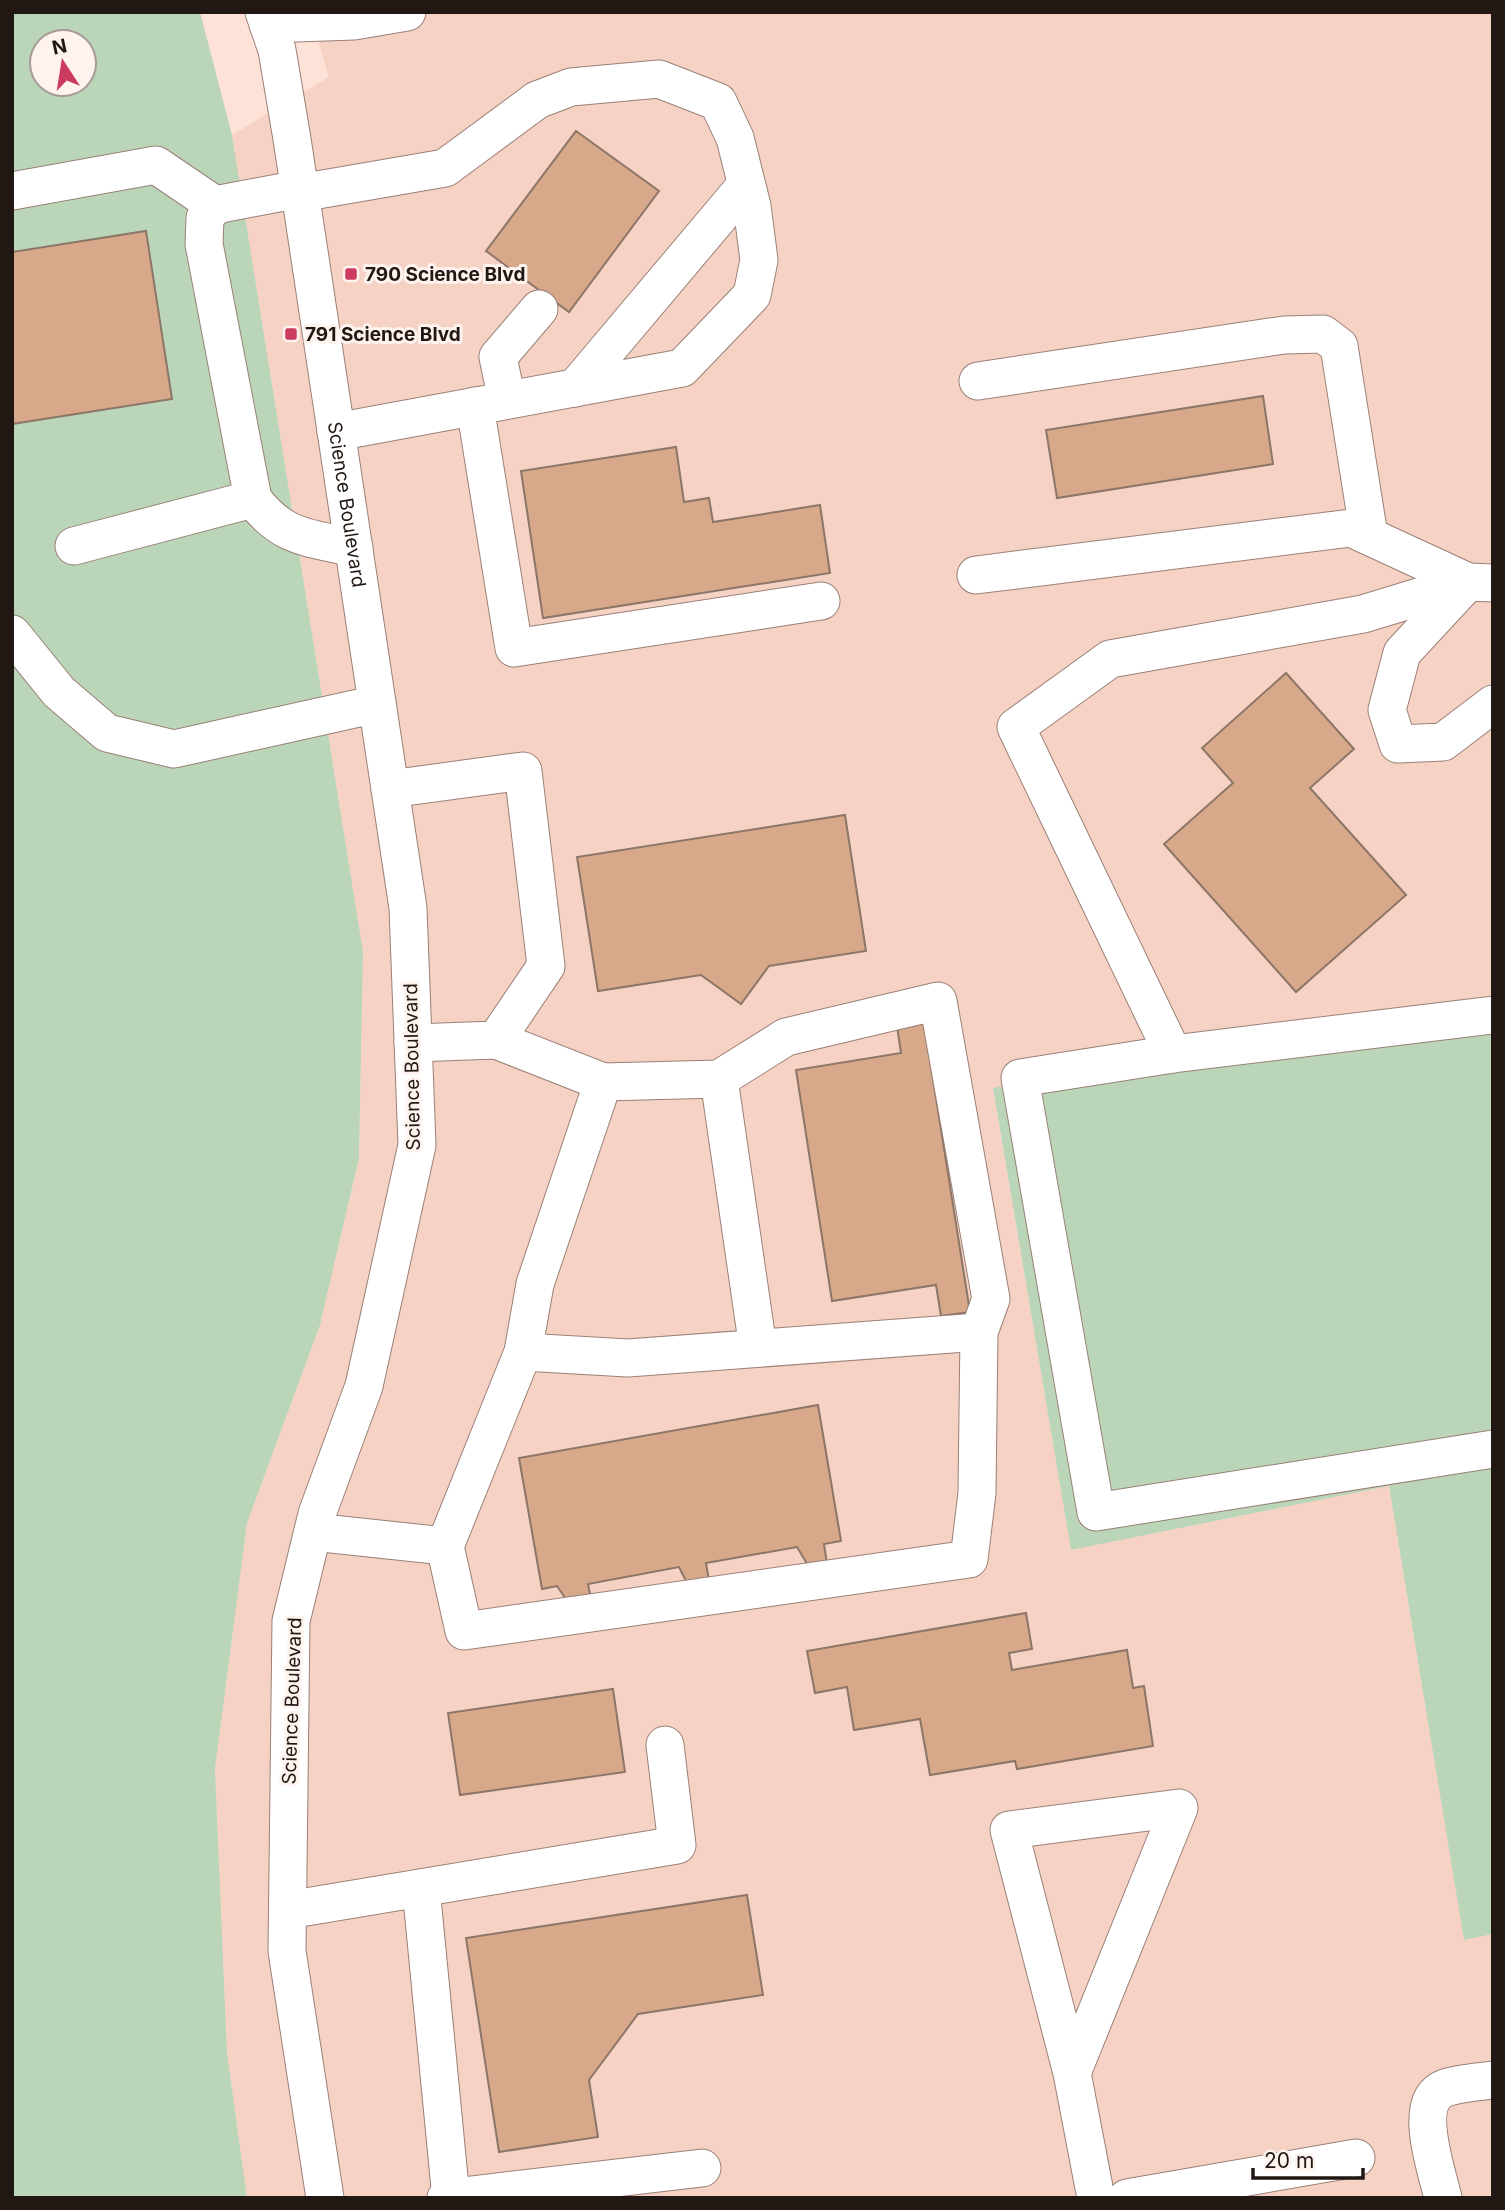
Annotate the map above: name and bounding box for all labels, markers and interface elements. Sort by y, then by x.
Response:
north arrow [28,28,98,98]
text: N [50,34,69,60]
place label: 790 Science Blvd [365,263,525,286]
marker: 790 Science Blvd [343,266,359,282]
place label: 791 Science Blvd [305,323,461,346]
marker: 791 Science Blvd [283,326,299,342]
street label: Science Boulevard [323,420,371,589]
street label: Science Boulevard [399,983,425,1151]
street label: Science Boulevard [278,1617,306,1785]
scale bar [1253,2136,1363,2180]
text: 20 m [1264,2148,1314,2173]

